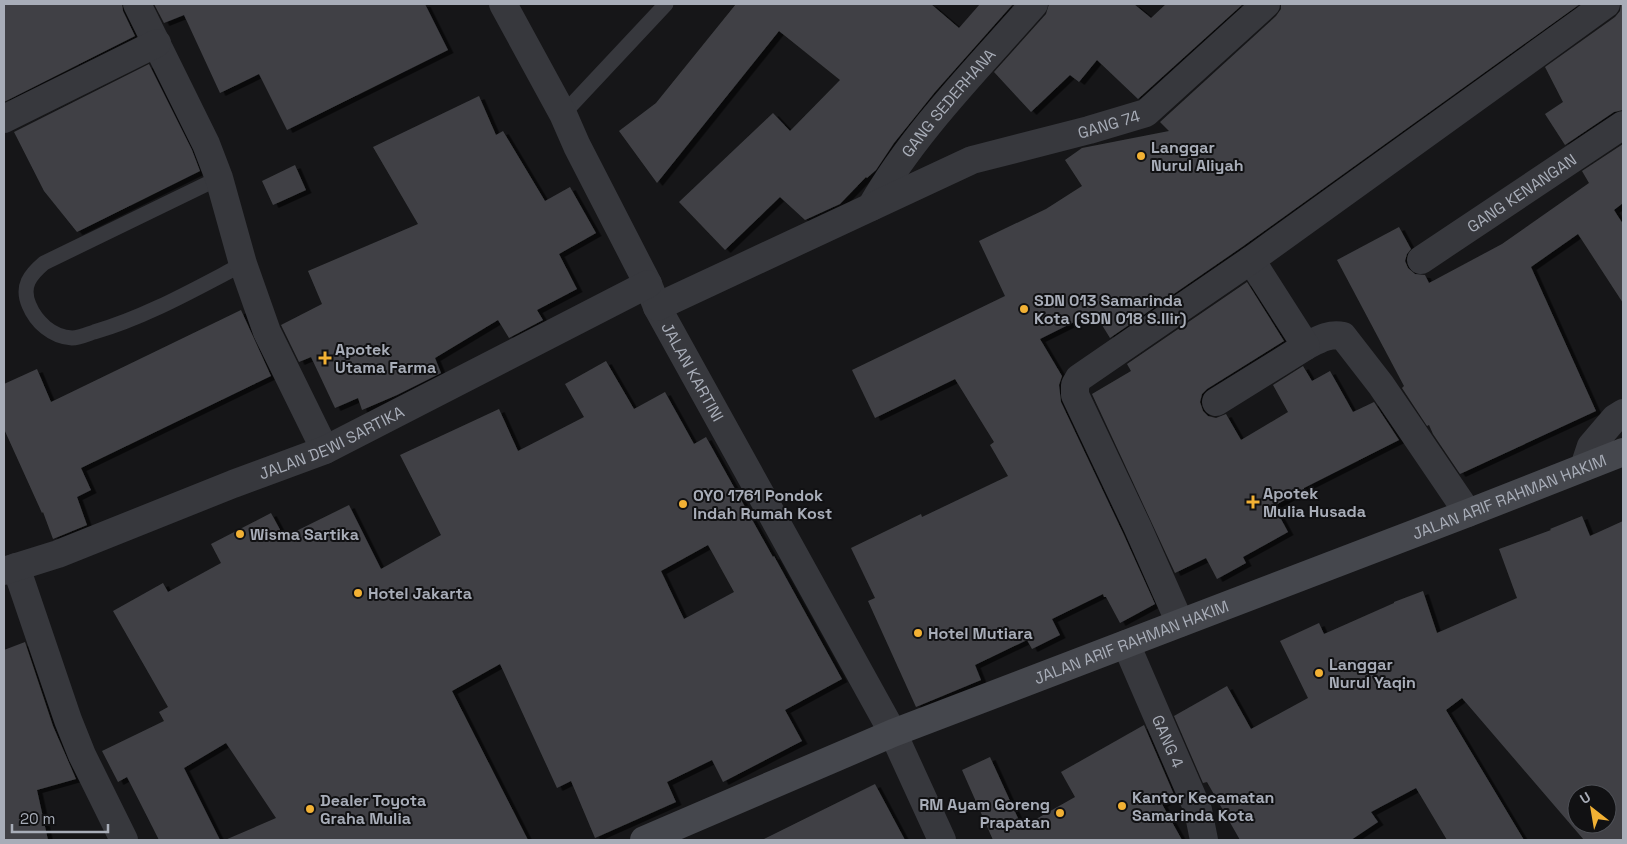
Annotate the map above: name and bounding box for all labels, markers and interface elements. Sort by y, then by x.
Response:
street label: GANG SEDERHANA [896,44,1000,161]
street label: GANG 74 [1075,105,1142,143]
place label: Langgar Nurul Aliyah [1151,137,1244,176]
street label: GANG KENANGAN [1463,149,1580,237]
marker: Langgar Nurul Aliyah [1135,150,1147,162]
place label: SDN 013 Samarinda Kota (SDN 018 S.Ilir) [1034,290,1186,329]
marker: SDN 013 Samarinda Kota (SDN 018 S.Ilir) [1018,303,1030,315]
street label: JALAN KARTINI [657,318,729,425]
place label: Apotek Utama Farma [335,339,436,378]
marker: Apotek Utama Farma [319,352,331,364]
street label: JALAN DEWI SARTIKA [256,401,408,484]
street label: JALAN ARIF RAHMAN HAKIM [1409,449,1609,544]
place label: Apotek Mulia Husada [1263,483,1366,522]
place label: OYO 1761 Pondok Indah Rumah Kost [693,485,832,524]
marker: Apotek Mulia Husada [1247,496,1259,508]
marker: OYO 1761 Pondok Indah Rumah Kost [677,498,689,510]
place label: Wisma Sartika [250,524,359,545]
marker: Wisma Sartika [234,528,246,540]
place label: Hotel Jakarta [368,583,472,604]
marker: Hotel Jakarta [352,587,364,599]
street label: JALAN ARIF RAHMAN HAKIM [1031,595,1231,689]
place label: Hotel Mutiara [928,623,1033,644]
marker: Hotel Mutiara [912,627,924,639]
place label: Langgar Nurul Yaqin [1329,654,1416,693]
marker: Langgar Nurul Yaqin [1313,667,1325,679]
street label: GANG 4 [1147,711,1189,771]
north arrow [1567,784,1617,834]
place label: Kantor Kecamatan Samarinda Kota [1132,787,1274,826]
text: U [1577,788,1594,808]
place label: Dealer Toyota Graha Mulia [320,790,426,829]
place label: RM Ayam Goreng Prapatan [919,794,1050,833]
marker: Kantor Kecamatan Samarinda Kota [1116,800,1128,812]
scale bar [12,802,109,834]
marker: Dealer Toyota Graha Mulia [304,803,316,815]
marker: RM Ayam Goreng Prapatan [1054,807,1066,819]
text: 20 m [20,809,55,828]

